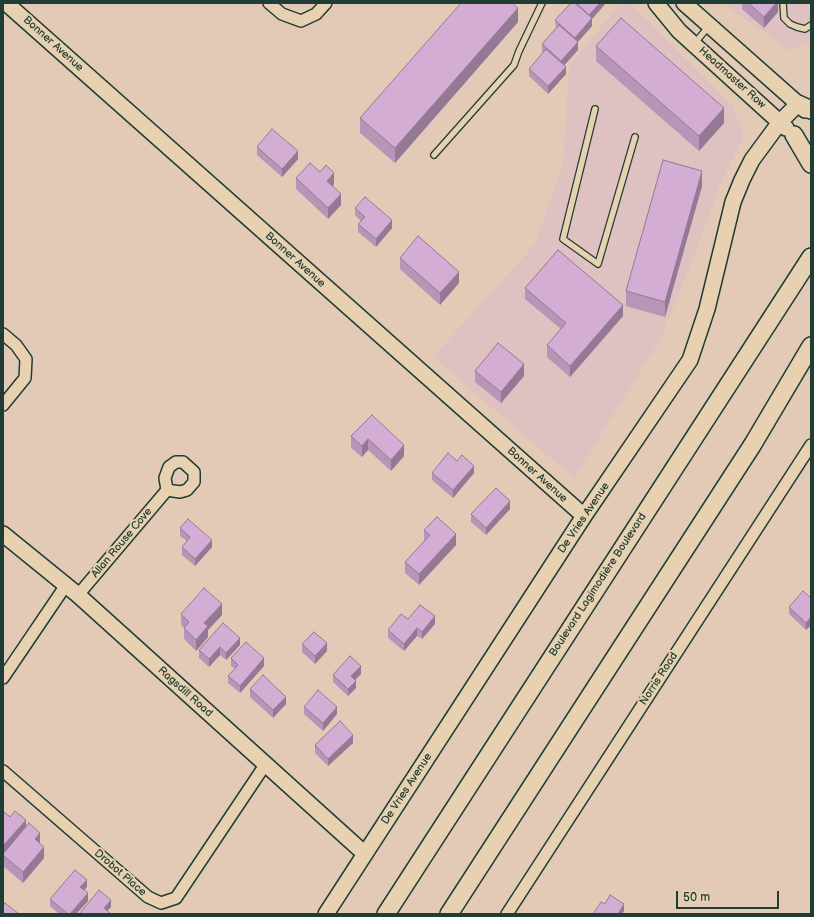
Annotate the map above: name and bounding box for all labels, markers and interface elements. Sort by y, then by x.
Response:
street label: Bonner Avenue [20,13,86,75]
street label: Headmaster Row [696,44,768,112]
street label: Bonner Avenue [262,229,328,291]
street label: Bonner Avenue [504,444,570,506]
street label: De Vries Avenue [555,480,613,556]
street label: Allan Rouse Cove [89,505,155,581]
street label: Boulevard Lagimodière Boulevard [547,511,649,659]
street label: Norris Road [637,650,681,708]
street label: Ragsdill Road [155,664,215,720]
street label: De Vries Avenue [379,751,435,827]
street label: Drobot Place [91,847,149,899]
scale bar [678,883,781,909]
text: 50 m [683,890,710,905]

